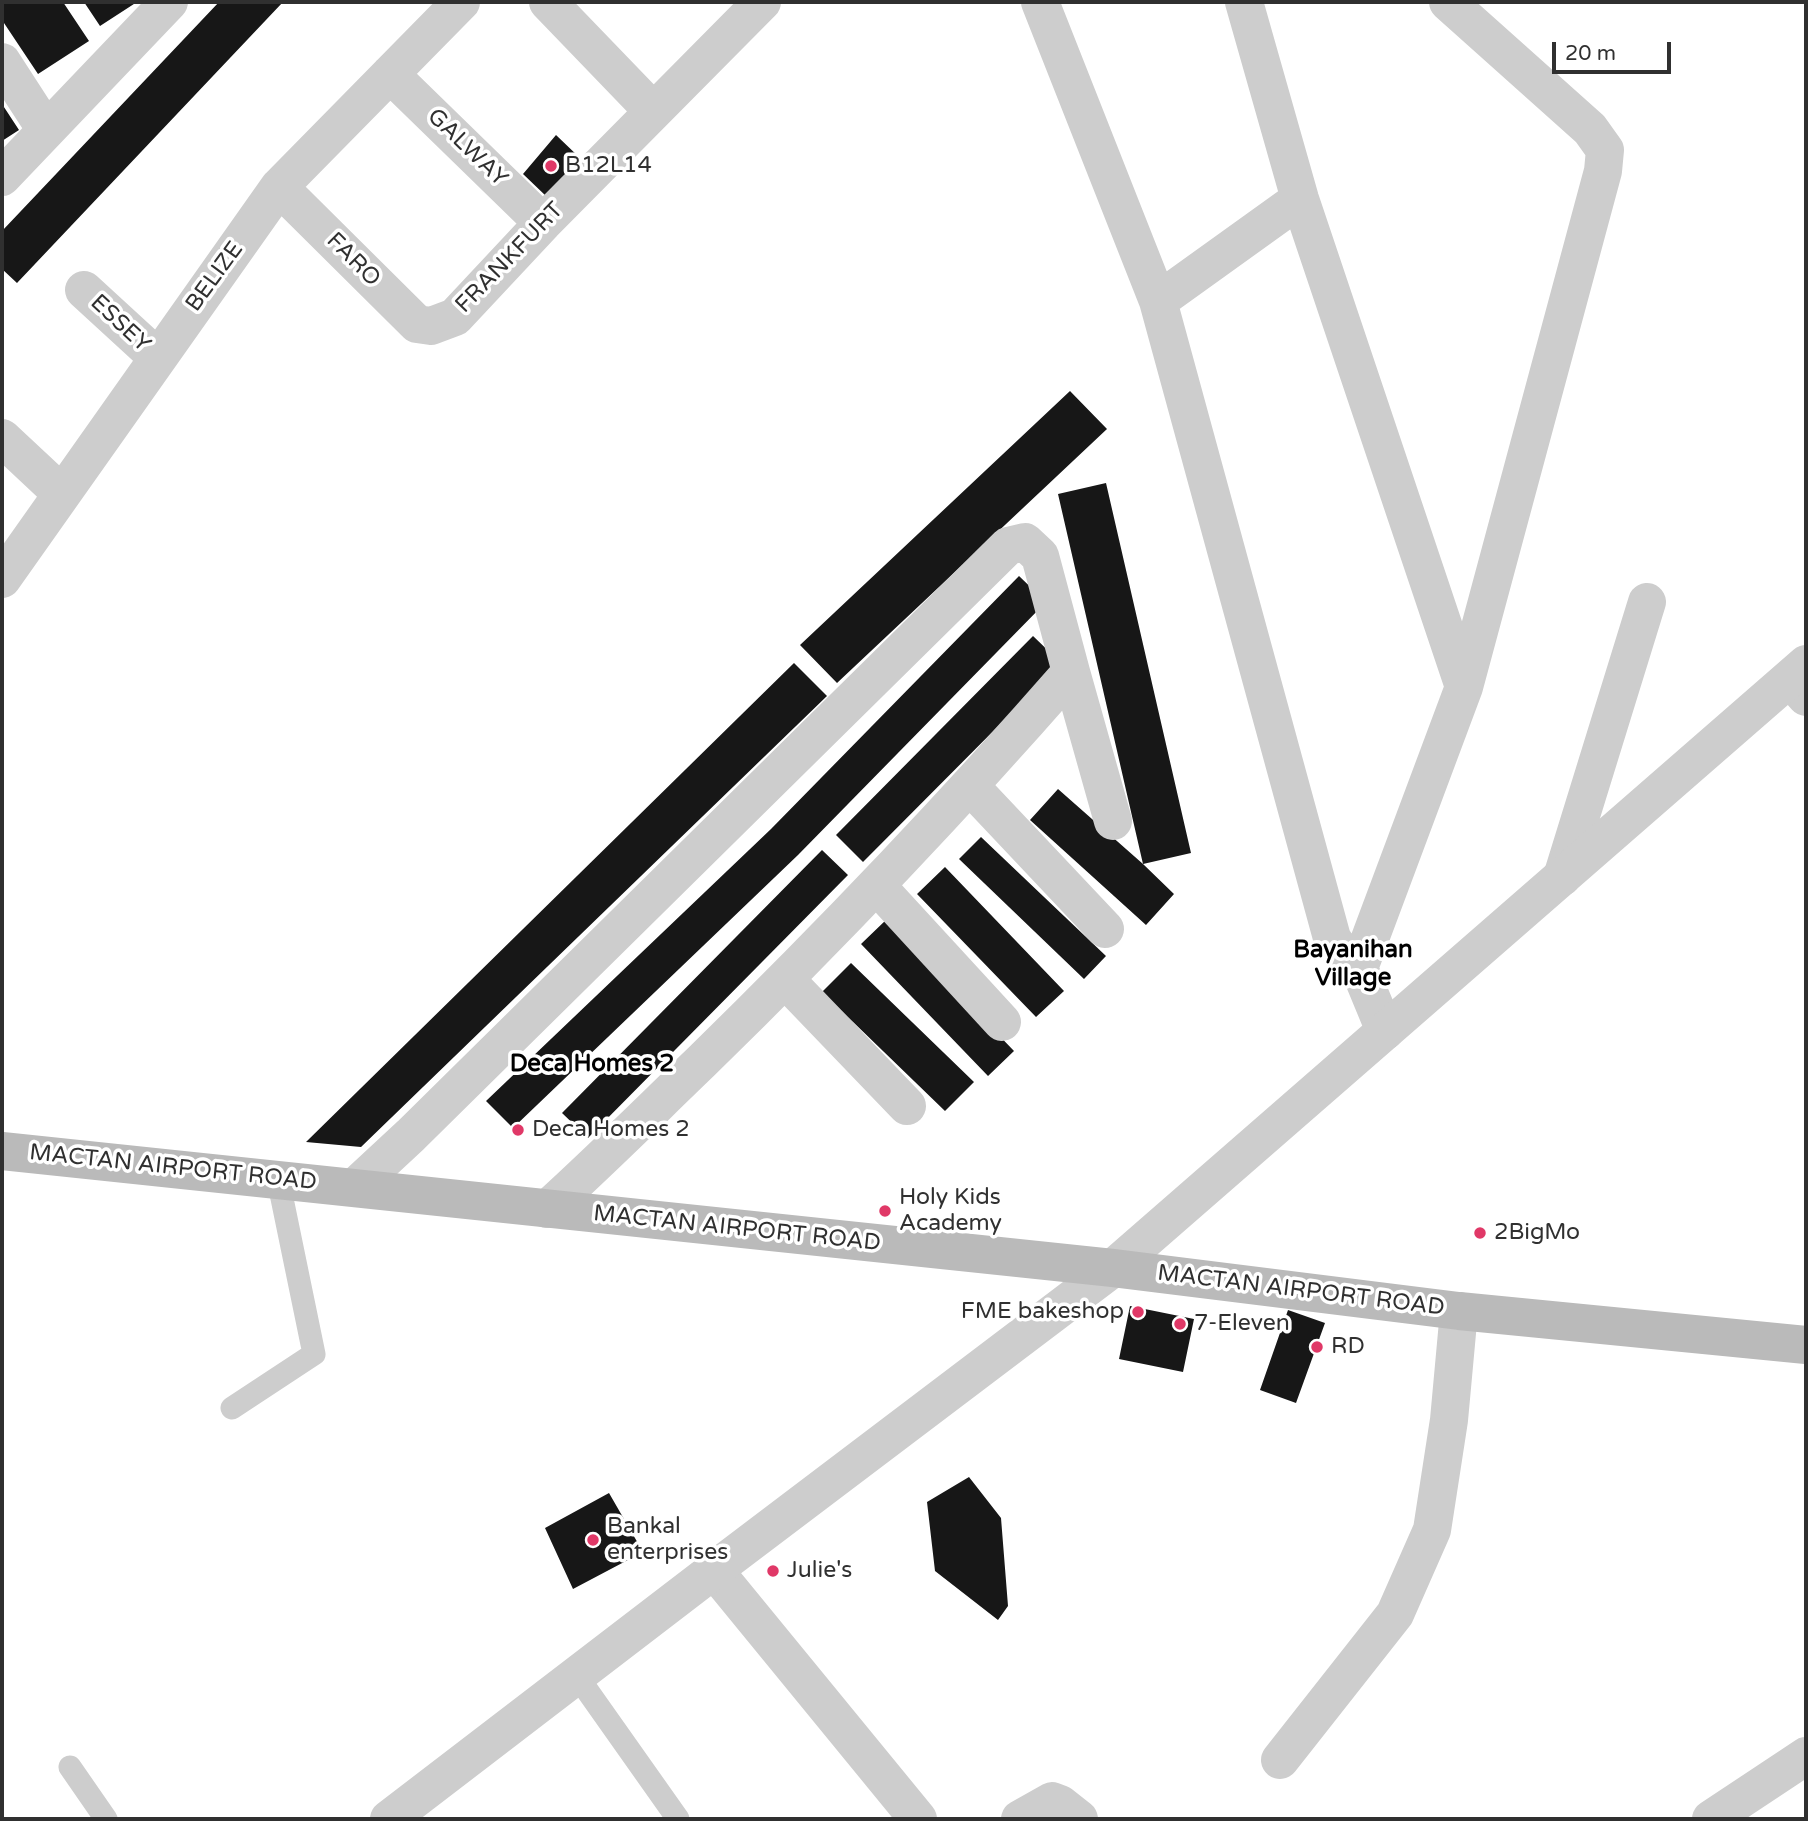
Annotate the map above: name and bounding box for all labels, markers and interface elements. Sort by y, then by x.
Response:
scale bar [1556,28,1675,72]
text: 20 m [1565,41,1616,66]
street label: GALWAY [421,103,513,193]
place label: B12L14 [565,152,652,180]
marker: B12L14 [543,158,559,174]
street label: FRANKFURT [450,197,570,319]
street label: FARO [320,227,386,293]
street label: BELIZE [180,237,250,317]
street label: ESSEY [84,289,156,359]
district label: Bayanihan Village [1293,937,1413,993]
district label: Deca Homes 2 [510,1051,674,1079]
place label: Deca Homes 2 [532,1116,690,1144]
marker: Deca Homes 2 [510,1122,526,1138]
street label: MACTAN AIRPORT ROAD [28,1139,318,1197]
place label: Holy Kids Academy [899,1184,1002,1238]
street label: MACTAN AIRPORT ROAD [592,1200,882,1258]
marker: Holy Kids Academy [877,1203,893,1219]
place label: 2BigMo [1494,1219,1580,1247]
marker: 2BigMo [1472,1225,1488,1241]
street label: MACTAN AIRPORT ROAD [1156,1260,1446,1322]
place label: FME bakeshop [961,1298,1124,1326]
marker: FME bakeshop [1130,1304,1146,1320]
place label: 7-Eleven [1194,1310,1290,1338]
marker: 7-Eleven [1172,1316,1188,1332]
place label: RD [1331,1333,1365,1361]
marker: RD [1309,1339,1325,1355]
place label: Bankal enterprises [607,1513,728,1567]
marker: Bankal enterprises [585,1532,601,1548]
place label: Julie's [787,1557,852,1585]
marker: Julie's [765,1563,781,1579]

